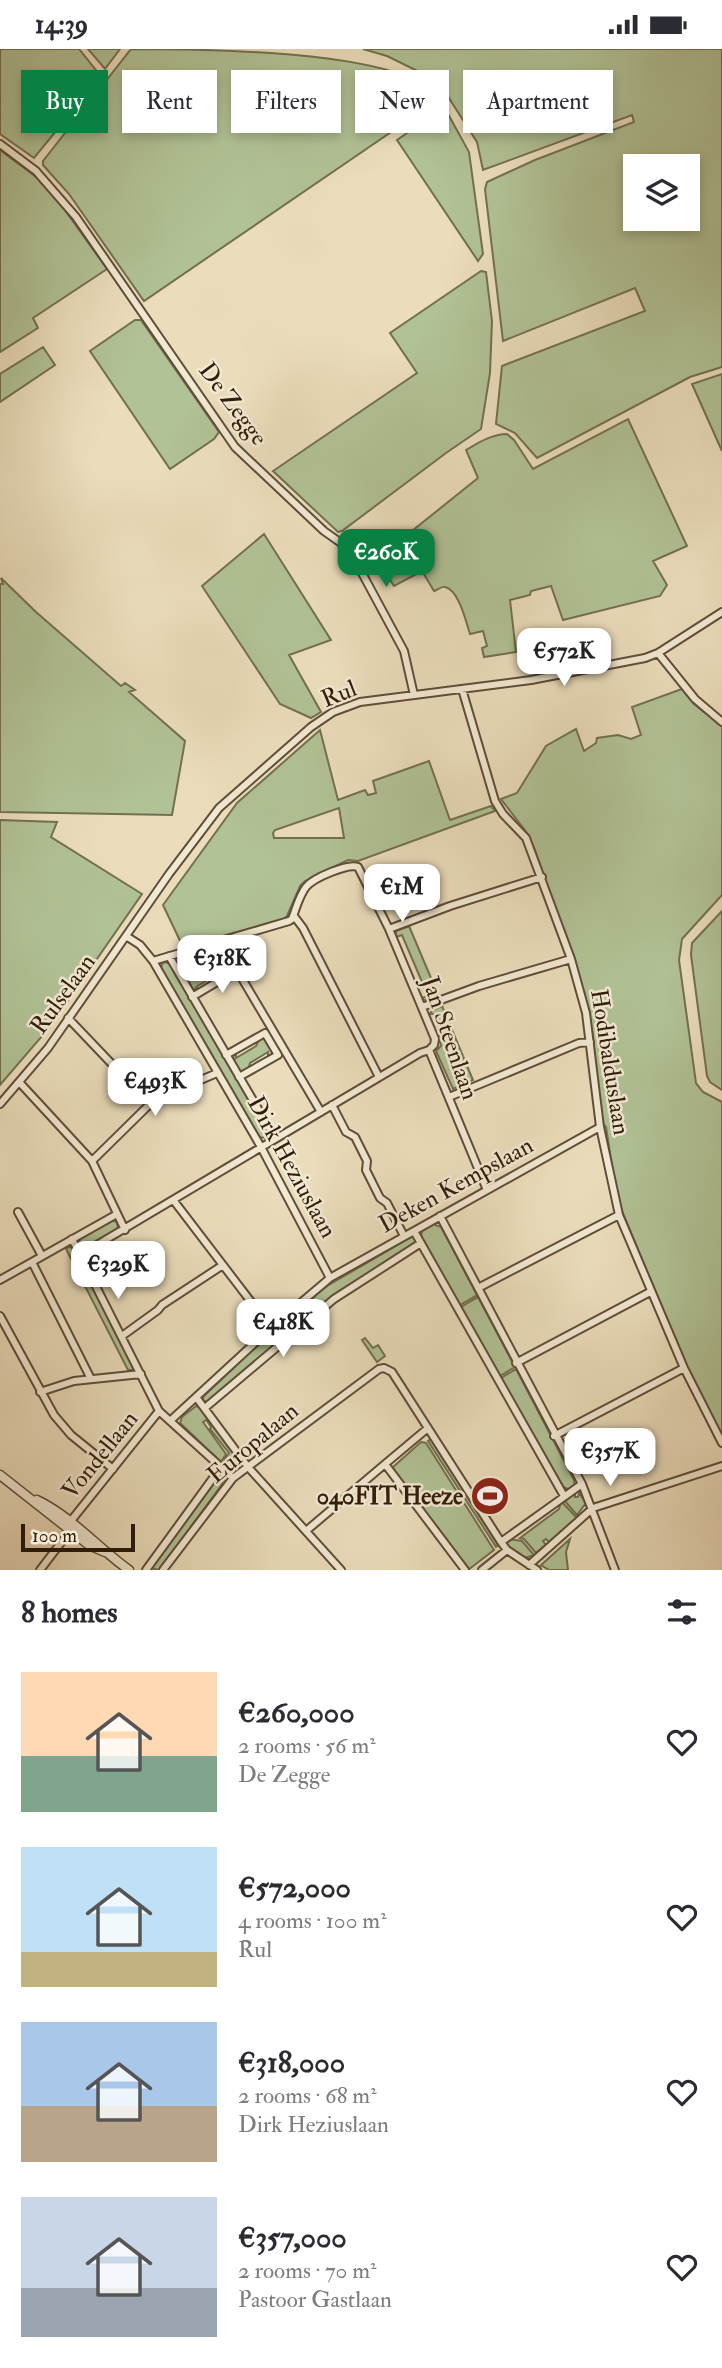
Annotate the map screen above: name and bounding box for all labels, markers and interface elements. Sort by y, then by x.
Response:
text: 14:39 [35,9,88,41]
chip: Buy [21,70,108,133]
chip: Rent [122,70,217,133]
chip: Filters [231,70,341,133]
chip: New [355,70,449,133]
chip: Apartment [463,70,613,133]
map controls [623,154,700,231]
button: layers [623,154,700,231]
street label: De Zegge [192,356,274,452]
pin: €260K [337,529,435,589]
text: €260K [354,537,418,566]
pin: €572K [515,629,613,688]
text: €572K [533,636,595,665]
street label: Rul [317,673,361,715]
pin: €1M [368,865,436,924]
text: €1M [380,872,424,901]
pin: €318K [173,935,271,995]
text: €318K [193,943,251,972]
street label: Rulselaan [23,948,103,1040]
street label: Jan Steenlaan [414,971,486,1104]
street label: Hodibalduslaan [583,987,637,1137]
pin: €493K [106,1059,204,1118]
text: €493K [124,1066,186,1095]
street label: Dirk Heziuslaan [240,1091,344,1243]
street label: Deken Kempslaan [373,1130,539,1240]
pin: €329K [69,1241,167,1301]
text: €329K [87,1249,149,1278]
pin: €418K [234,1299,332,1359]
text: €418K [253,1307,313,1336]
street label: Europalaan [201,1396,305,1490]
street label: Vondellaan [55,1404,145,1506]
pin: €357K [561,1429,659,1488]
text: €357K [580,1436,640,1465]
sports icon: 040FIT Heeze [469,1475,511,1517]
place label: 040FIT Heeze [317,1481,463,1512]
scale bar [21,1521,135,1553]
text: 100 m [32,1524,77,1548]
icon: filters [663,1593,701,1631]
text: 8 homes [21,1594,118,1631]
text: €260,000 [238,1694,355,1731]
icon: home [77,1700,161,1784]
icon: heart [663,1723,701,1761]
text: 2 rooms · 56 m² [238,1731,376,1760]
text: De Zegge [238,1760,330,1789]
text: €572,000 [238,1869,351,1906]
icon: home [77,1875,161,1959]
icon: heart [663,1898,701,1936]
text: 4 rooms · 100 m² [238,1906,387,1935]
text: Rul [238,1935,272,1964]
text: €318,000 [238,2044,345,2081]
icon: home [77,2050,161,2134]
icon: heart [663,2073,701,2111]
text: 2 rooms · 68 m² [238,2081,377,2110]
text: Dirk Heziuslaan [238,2110,389,2139]
text: €357,000 [238,2219,347,2256]
icon: home [77,2225,161,2309]
icon: heart [663,2248,701,2286]
text: 2 rooms · 70 m² [238,2256,377,2285]
text: Pastoor Gastlaan [238,2285,392,2314]

